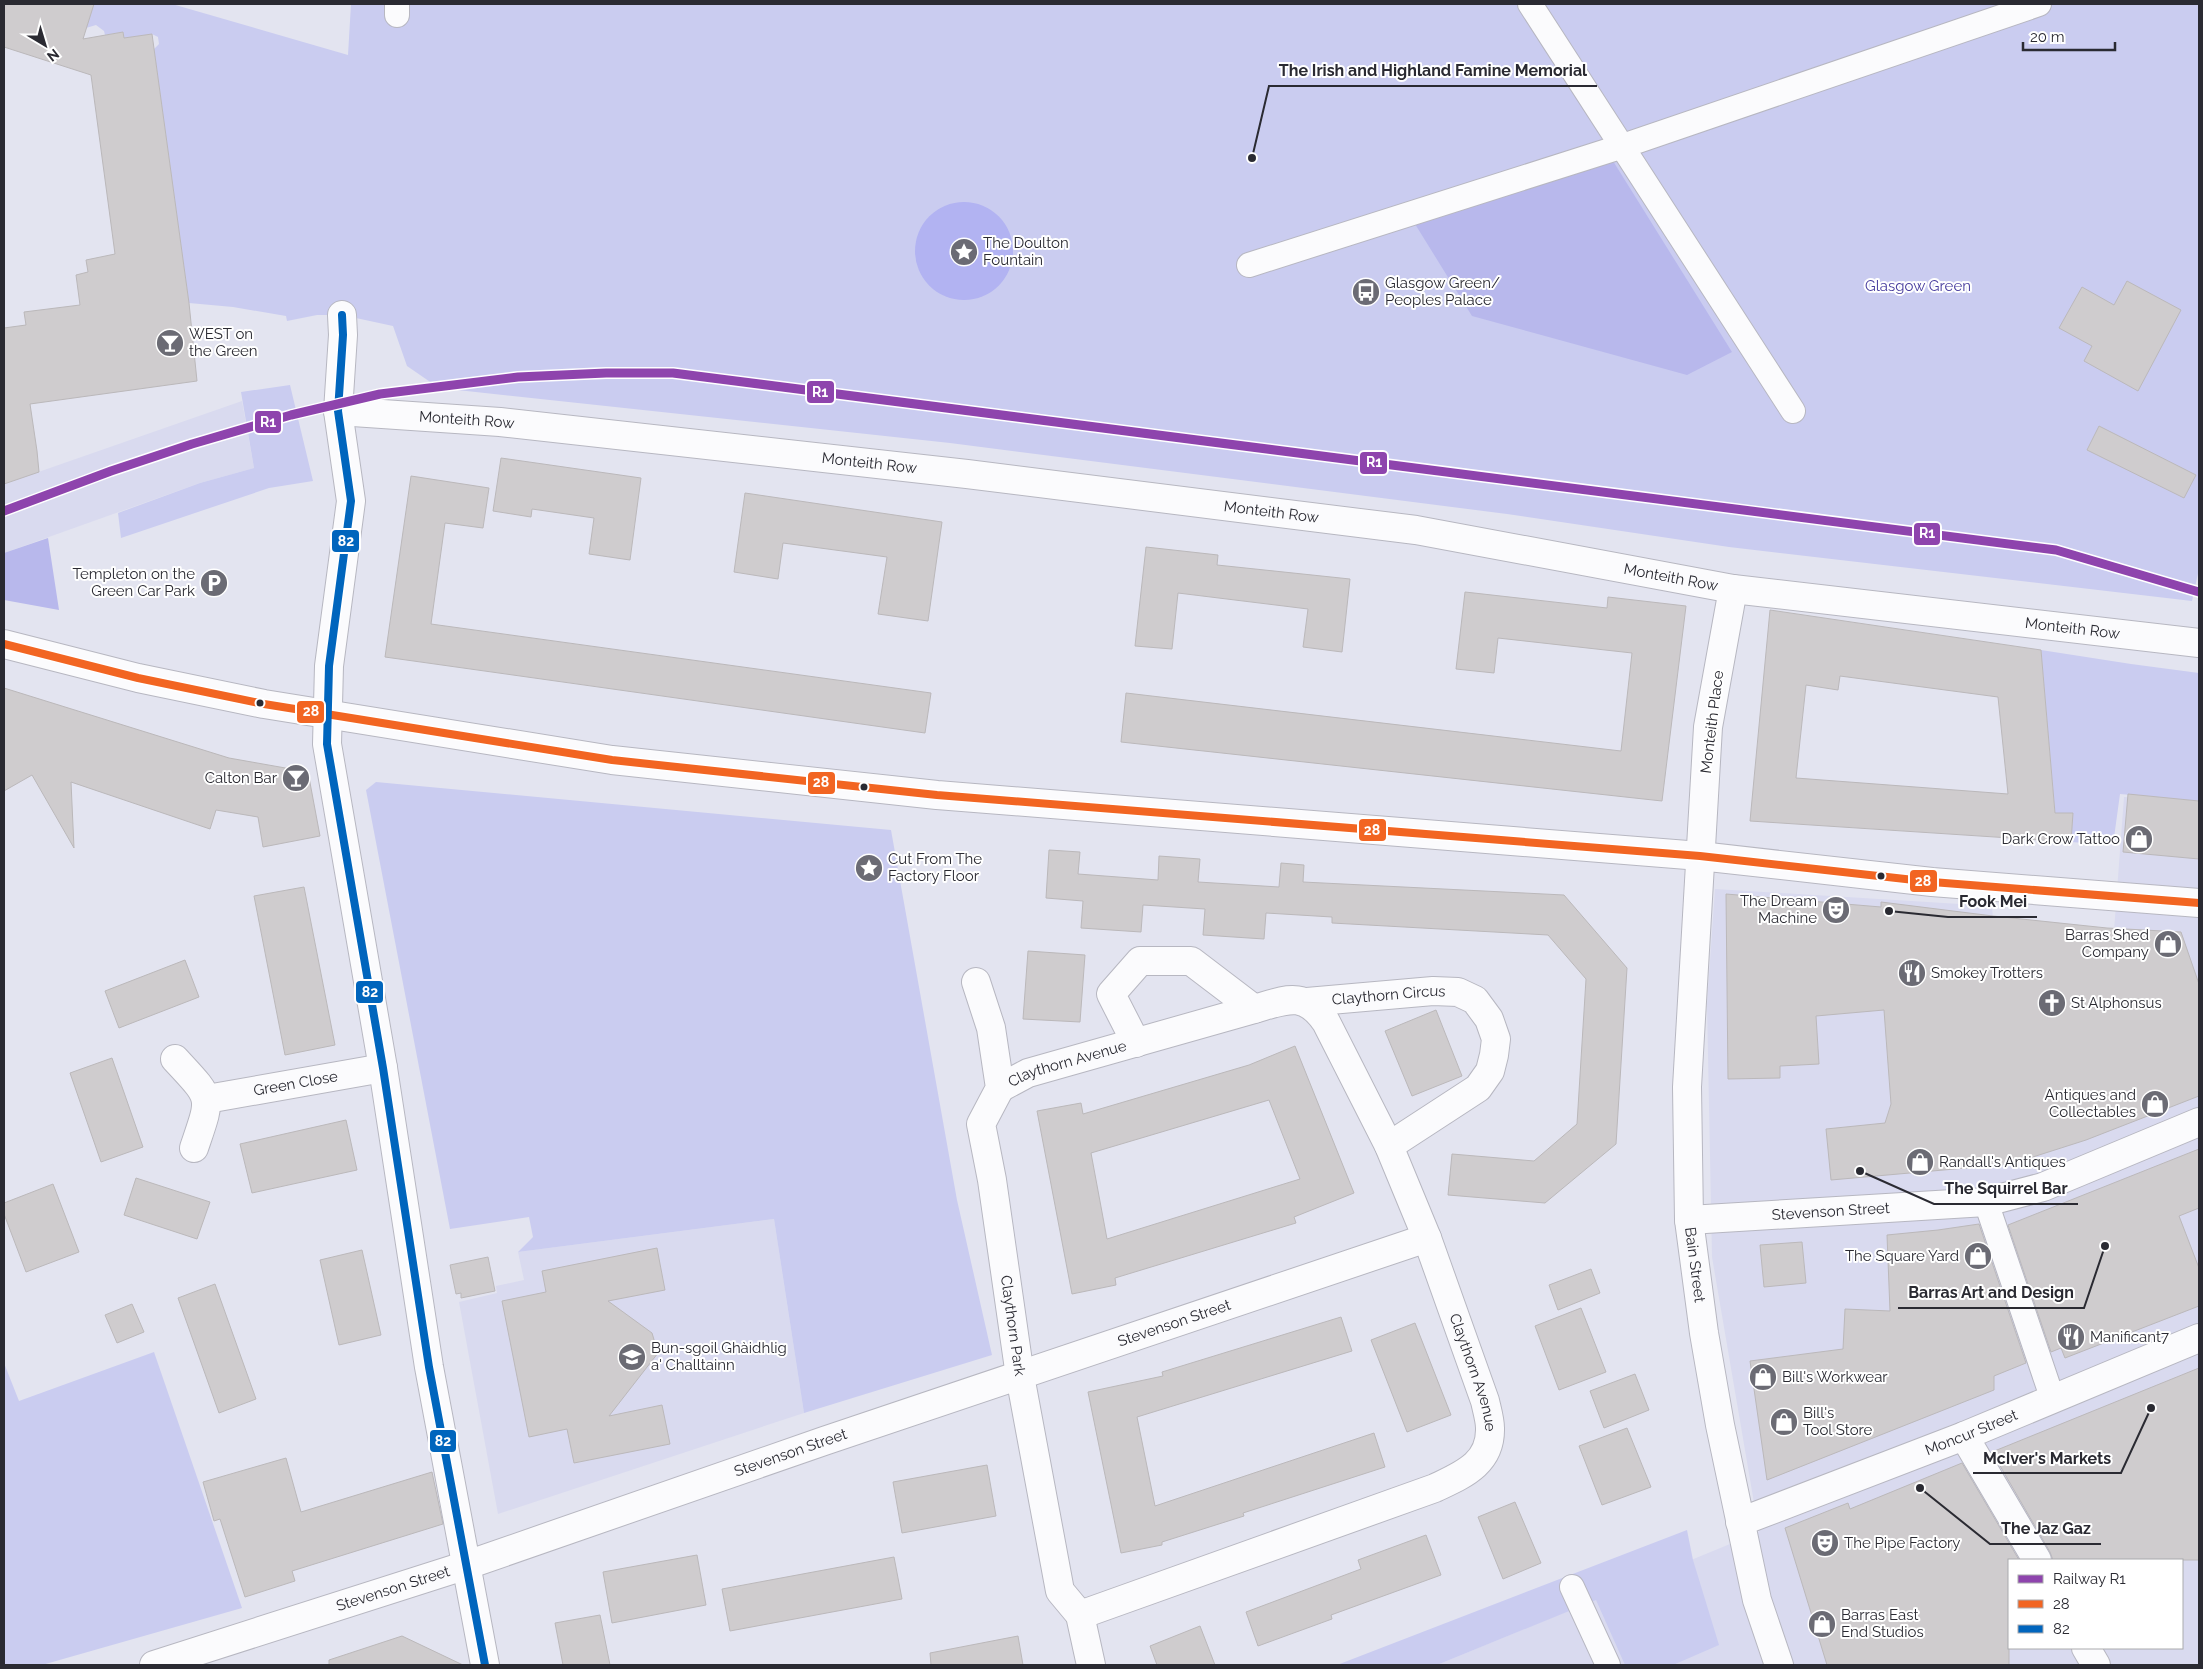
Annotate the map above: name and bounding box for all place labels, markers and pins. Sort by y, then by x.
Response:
callout: The Irish and Highland Famine Memorial [1269,55,1597,86]
place label: The Doulton Fountain [983,234,1069,269]
place icon: The Doulton Fountain [949,237,979,267]
place label: Glasgow Green/ Peoples Palace [1385,274,1500,309]
bus stop icon: Glasgow Green/ Peoples Palace [1351,277,1381,307]
place label: WEST on the Green [189,325,258,360]
bar icon: WEST on the Green [155,328,185,358]
place label: Templeton on the Green Car Park [72,565,195,600]
parking icon: Templeton on the Green Car Park [199,568,229,598]
unlabelled marker [255,698,265,708]
bar icon: Calton Bar [281,763,311,793]
place label: Calton Bar [205,769,278,787]
unlabelled marker [859,782,869,792]
shop icon: Dark Crow Tattoo [2124,824,2154,854]
place label: Dark Crow Tattoo [2002,830,2120,848]
place label: Cut From The Factory Floor [888,850,982,885]
place icon: Cut From The Factory Floor [854,853,884,883]
unlabelled marker [1876,871,1886,881]
callout: Fook Mei [1948,886,2037,917]
place label: The Dream Machine [1740,892,1817,927]
theatre icon: The Dream Machine [1821,895,1851,925]
place label: Barras Shed Company [2065,926,2149,961]
shop icon: Barras Shed Company [2153,929,2183,959]
restaurant icon: Smokey Trotters [1897,958,1927,988]
place label: Smokey Trotters [1931,964,2043,982]
church icon: St Alphonsus [2037,988,2067,1018]
place label: St Alphonsus [2071,994,2162,1012]
place label: Antiques and Collectables [2045,1086,2136,1121]
shop icon: Antiques and Collectables [2140,1089,2170,1119]
shop icon: Randall's Antiques [1905,1147,1935,1177]
place label: Randall's Antiques [1939,1153,2066,1171]
callout: The Squirrel Bar [1934,1173,2078,1204]
shop icon: The Square Yard [1963,1241,1993,1271]
place label: The Square Yard [1845,1247,1959,1265]
callout: Barras Art and Design [1898,1277,2084,1308]
restaurant icon: Manificant7 [2056,1322,2086,1352]
place label: Manificant7 [2090,1328,2169,1346]
place label: Bun-sgoil Ghàidhlig a' Challtainn [651,1339,787,1374]
school or university icon: Bun-sgoil Ghàidhlig a' Challtainn [617,1342,647,1372]
shop icon: Bill's Workwear [1748,1362,1778,1392]
place label: Bill's Workwear [1782,1368,1888,1386]
place label: Bill's Tool Store [1803,1404,1873,1439]
shop icon: Bill's Tool Store [1769,1407,1799,1437]
callout: McIver's Markets [1973,1442,2121,1473]
callout: The Jaz Gaz [1990,1513,2101,1544]
theatre icon: The Pipe Factory [1810,1528,1840,1558]
place label: The Pipe Factory [1844,1534,1961,1552]
place label: Barras East End Studios [1841,1606,1924,1641]
shop icon: Barras East End Studios [1807,1609,1837,1639]

